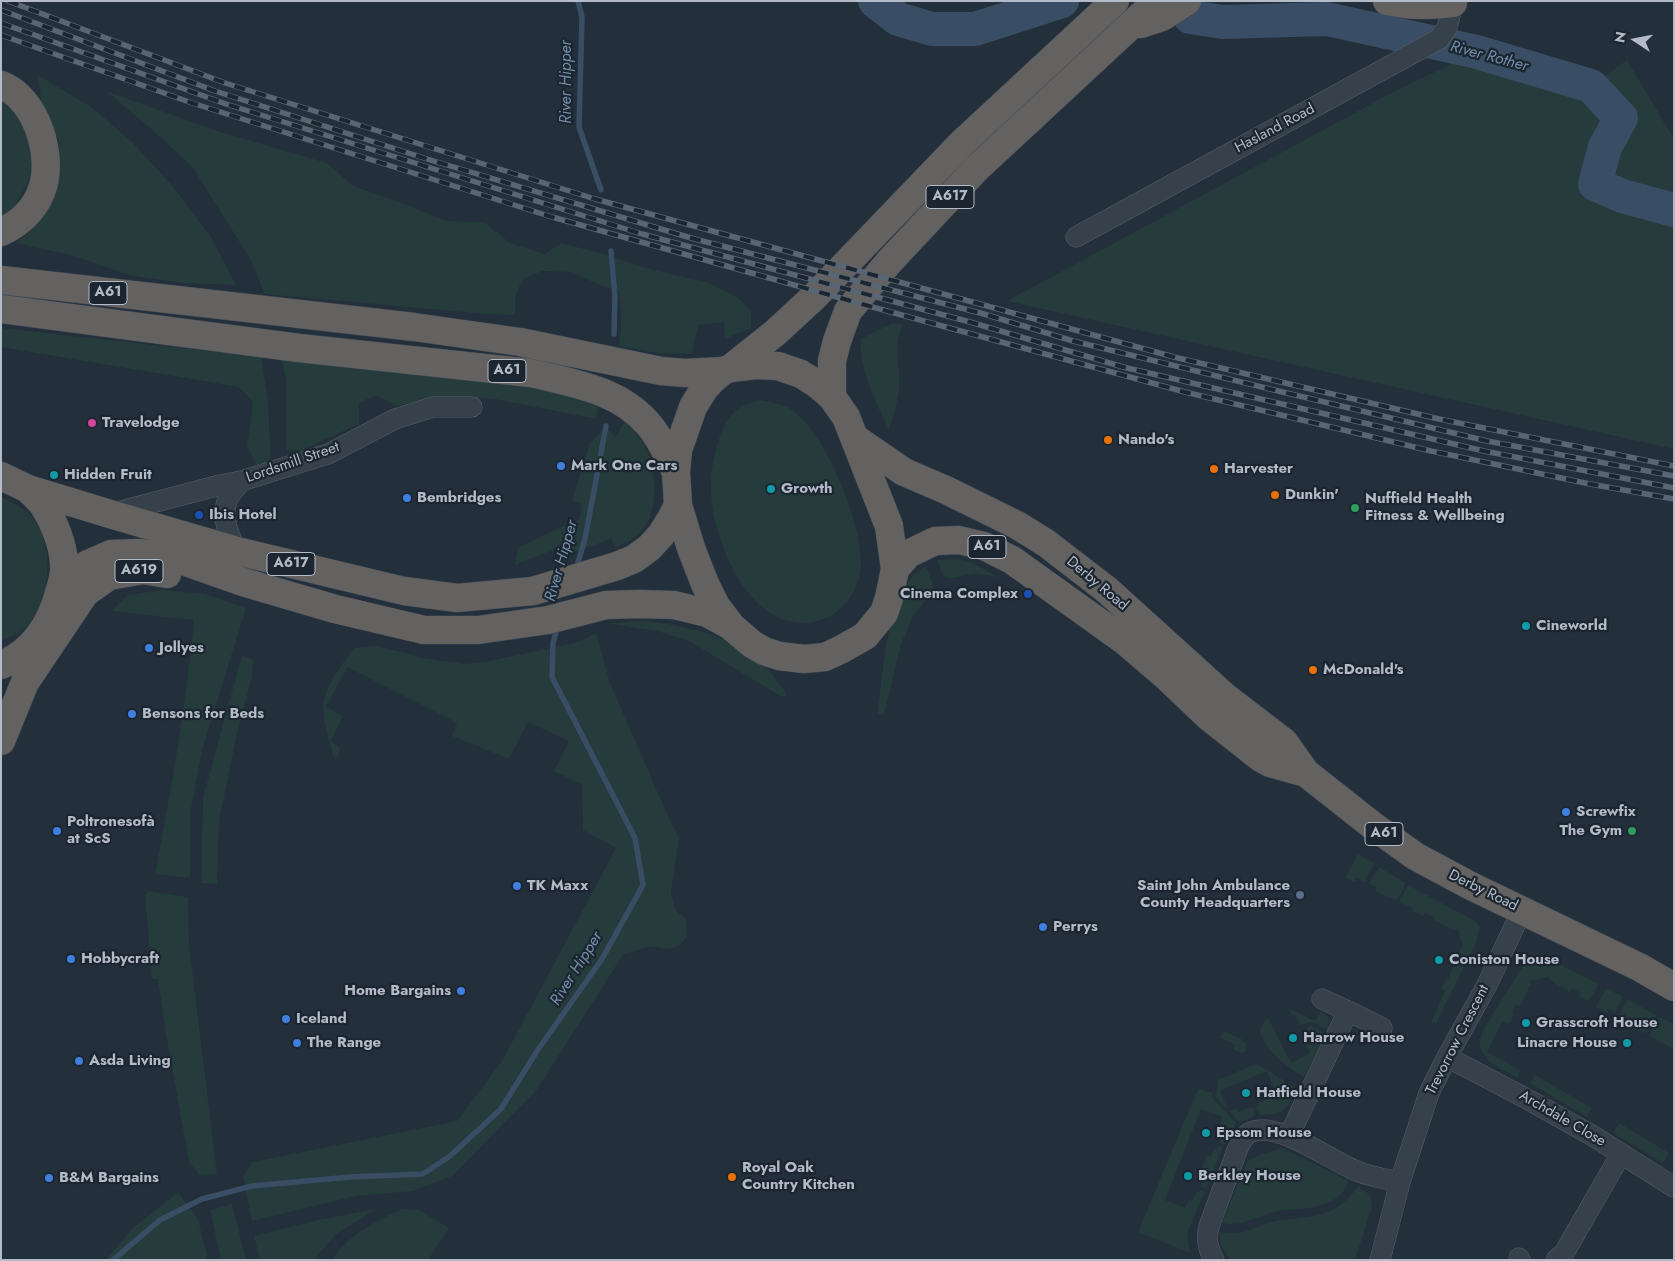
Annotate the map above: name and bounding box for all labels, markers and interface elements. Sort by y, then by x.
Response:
north arrow [1610,15,1660,65]
text: N [1609,30,1631,45]
water label: River Rother [1448,37,1530,77]
water label: River Hipper [557,40,577,124]
street label: Hasland Road [1232,100,1318,158]
road number: A617 [926,186,974,208]
road number: A61 [89,282,127,304]
road number: A61 [488,360,526,382]
place label: Travelodge [102,414,180,432]
marker: Travelodge [86,417,98,429]
place label: Nando's [1118,431,1174,449]
marker: Nando's [1102,434,1114,446]
street label: Lordsmill Street [244,439,342,487]
place label: Mark One Cars [571,457,677,475]
marker: Mark One Cars [555,460,567,472]
place label: Harvester [1224,460,1293,478]
marker: Harvester [1208,463,1220,475]
place label: Hidden Fruit [64,466,152,484]
marker: Hidden Fruit [48,469,60,481]
place label: Growth [781,480,832,498]
marker: Growth [765,483,777,495]
place label: Dunkin' [1285,486,1339,504]
place label: Bembridges [417,489,501,507]
marker: Dunkin' [1269,489,1281,501]
place label: Nuffield Health Fitness & Wellbeing [1365,490,1505,525]
marker: Bembridges [401,492,413,504]
marker: Nuffield Health Fitness & Wellbeing [1349,502,1361,514]
place label: Ibis Hotel [209,506,277,524]
marker: Ibis Hotel [193,509,205,521]
water label: River Hipper [541,518,583,604]
road number: A61 [968,536,1006,558]
road number: A617 [267,552,315,576]
street label: Derby Road [1063,553,1131,615]
road number: A619 [115,560,163,582]
place label: Cinema Complex [900,585,1018,603]
marker: Cinema Complex [1022,588,1034,600]
place label: Cineworld [1536,617,1607,635]
marker: Cineworld [1520,620,1532,632]
place label: Jollyes [159,639,204,657]
marker: Jollyes [143,642,155,654]
place label: McDonald's [1323,661,1404,679]
marker: McDonald's [1307,664,1319,676]
place label: Bensons for Beds [142,705,264,723]
marker: Bensons for Beds [126,708,138,720]
place label: Screwfix [1576,803,1636,821]
marker: Screwfix [1560,806,1572,818]
place label: Poltronesofà at ScS [67,813,155,848]
road number: A61 [1365,822,1403,846]
place label: The Gym [1559,822,1622,840]
marker: Poltronesofà at ScS [51,825,63,837]
marker: The Gym [1626,825,1638,837]
street label: Derby Road [1445,867,1521,915]
place label: TK Maxx [527,877,588,895]
place label: Saint John Ambulance County Headquarters [1137,877,1290,912]
marker: TK Maxx [511,880,523,892]
marker: Saint John Ambulance County Headquarters [1294,889,1306,901]
place label: Perrys [1053,918,1098,936]
marker: Perrys [1037,921,1049,933]
water label: River Hipper [547,928,607,1010]
place label: Hobbycraft [81,950,159,968]
place label: Coniston House [1449,951,1559,969]
marker: Hobbycraft [65,953,77,965]
marker: Coniston House [1433,954,1445,966]
place label: Home Bargains [344,982,451,1000]
street label: Trevorrow Crescent [1423,982,1493,1098]
marker: Home Bargains [455,985,467,997]
place label: Iceland [296,1010,347,1028]
marker: Iceland [280,1013,292,1025]
place label: Grasscroft House [1536,1014,1657,1032]
marker: Grasscroft House [1520,1017,1532,1029]
place label: Harrow House [1303,1029,1404,1047]
marker: Harrow House [1287,1032,1299,1044]
place label: The Range [307,1034,381,1052]
place label: Linacre House [1517,1034,1617,1052]
marker: The Range [291,1037,303,1049]
marker: Linacre House [1621,1037,1633,1049]
place label: Asda Living [89,1052,171,1070]
marker: Asda Living [73,1055,85,1067]
place label: Hatfield House [1256,1084,1361,1102]
marker: Hatfield House [1240,1087,1252,1099]
street label: Archdale Close [1516,1087,1608,1151]
place label: Epsom House [1216,1124,1311,1142]
marker: Epsom House [1200,1127,1212,1139]
place label: Royal Oak Country Kitchen [742,1159,855,1194]
place label: Berkley House [1198,1167,1301,1185]
place label: B&M Bargains [59,1169,159,1187]
marker: Berkley House [1182,1170,1194,1182]
marker: Royal Oak Country Kitchen [726,1171,738,1183]
marker: B&M Bargains [43,1172,55,1184]

